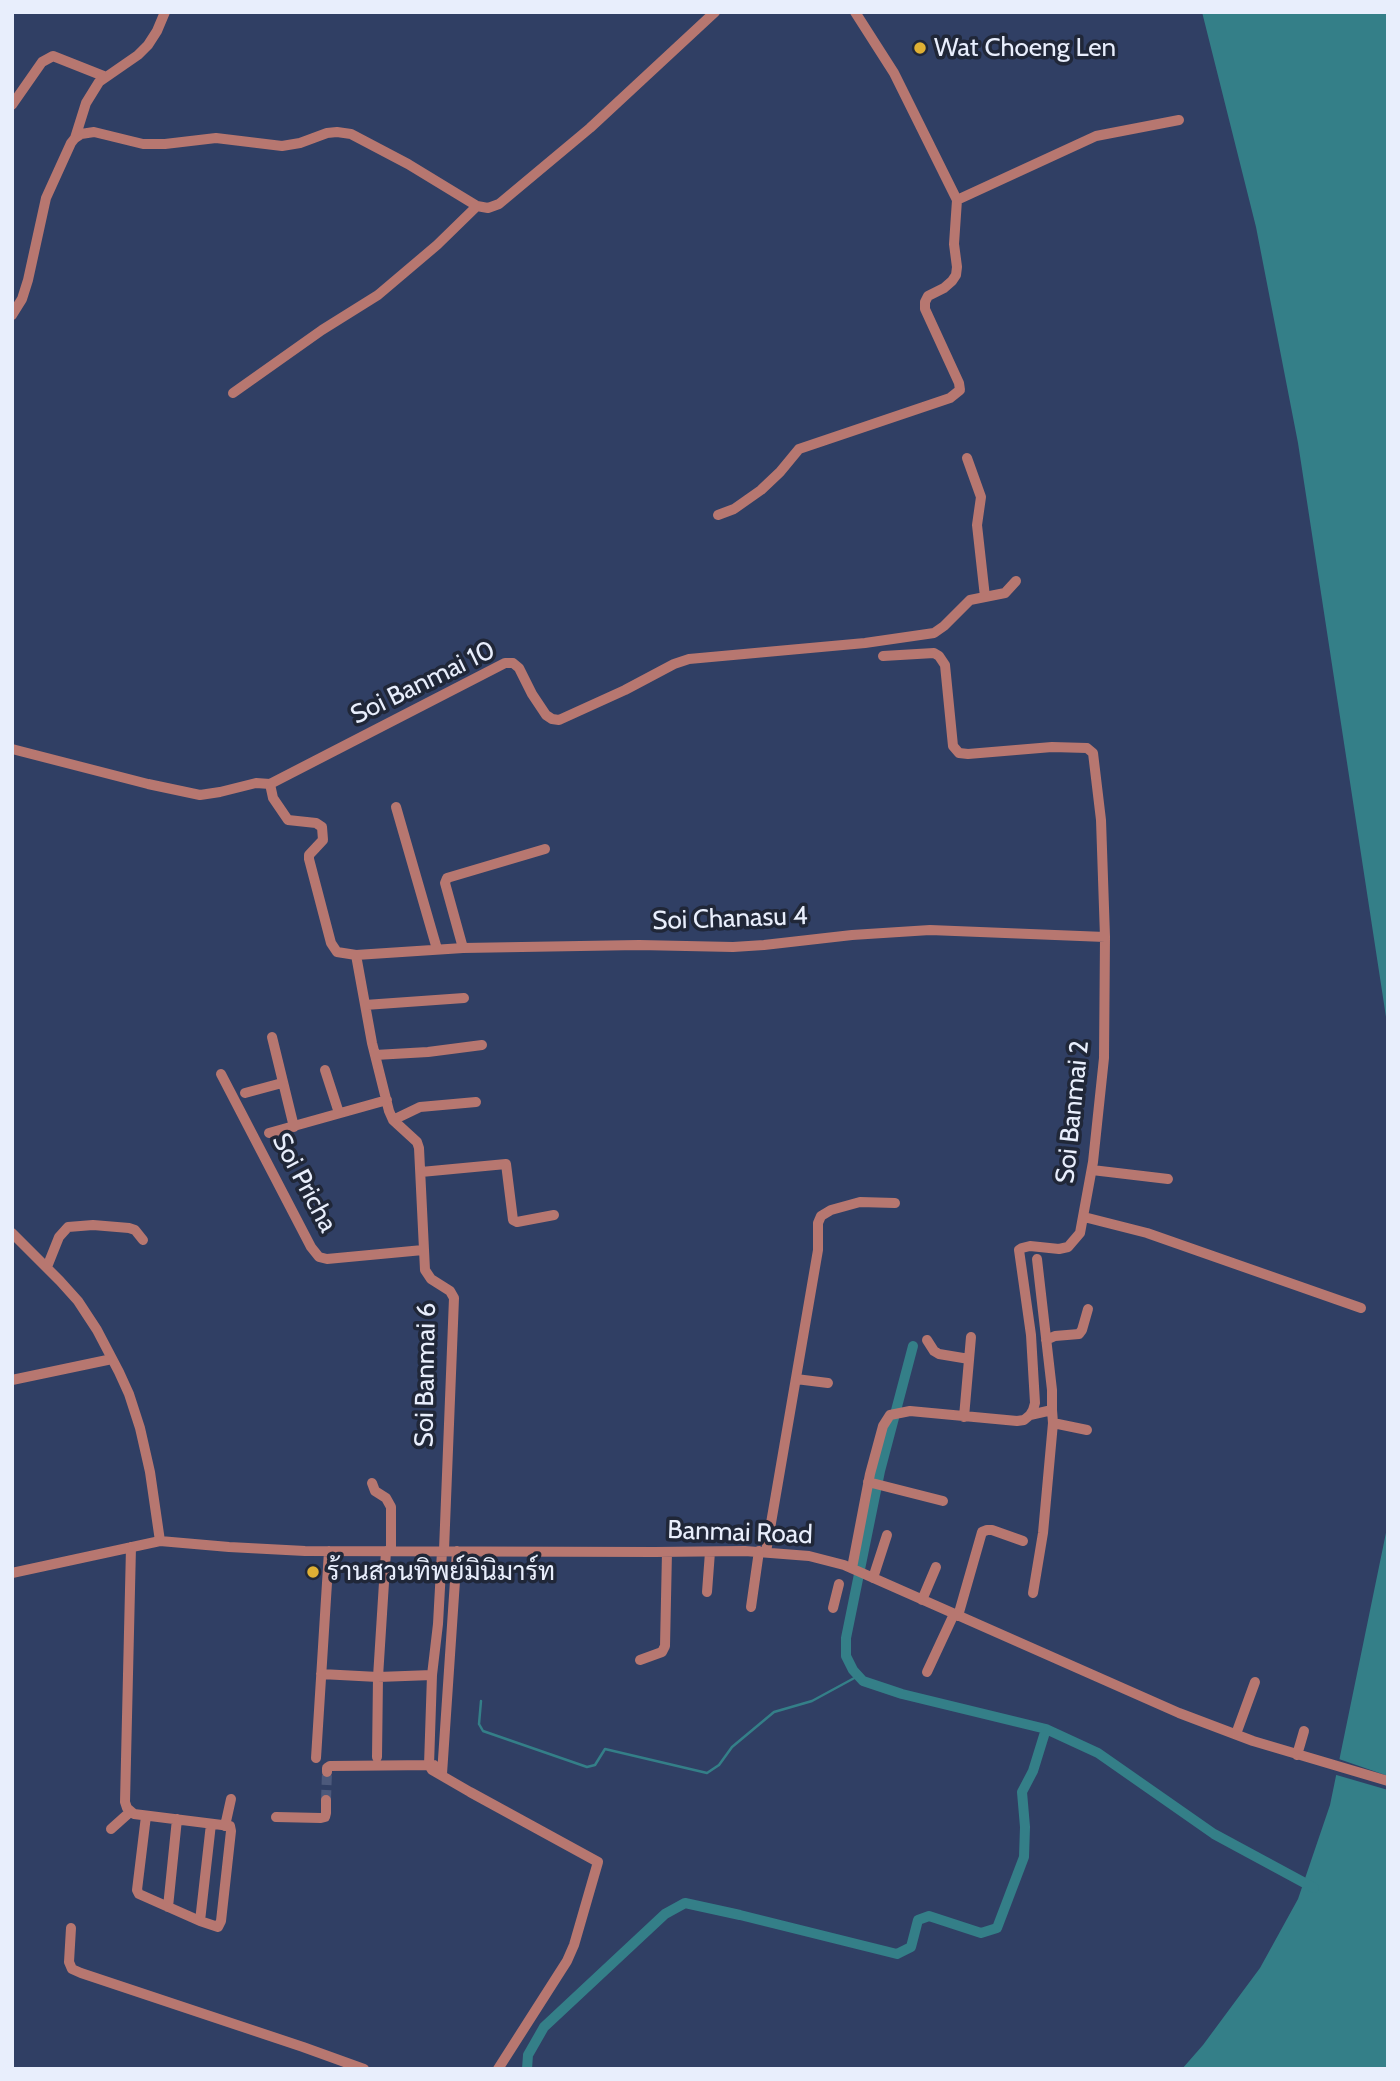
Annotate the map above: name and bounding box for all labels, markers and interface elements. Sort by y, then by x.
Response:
place label: Wat Choeng Len [934,32,1116,64]
marker: Wat Choeng Len [912,40,928,56]
street label: Soi Banmai 10 [346,635,500,731]
street label: Soi Chanasu 4 [652,901,808,937]
street label: Soi Banmai 2 [1050,1039,1096,1185]
street label: Soi Pricha [265,1128,343,1238]
street label: Soi Banmai 6 [409,1302,443,1448]
street label: Banmai Road [667,1515,813,1551]
place label: ร้านสวนทิพย์มินิมาร์ท [327,1556,555,1588]
marker: ร้านสวนทิพย์มินิมาร์ท [305,1564,321,1580]

